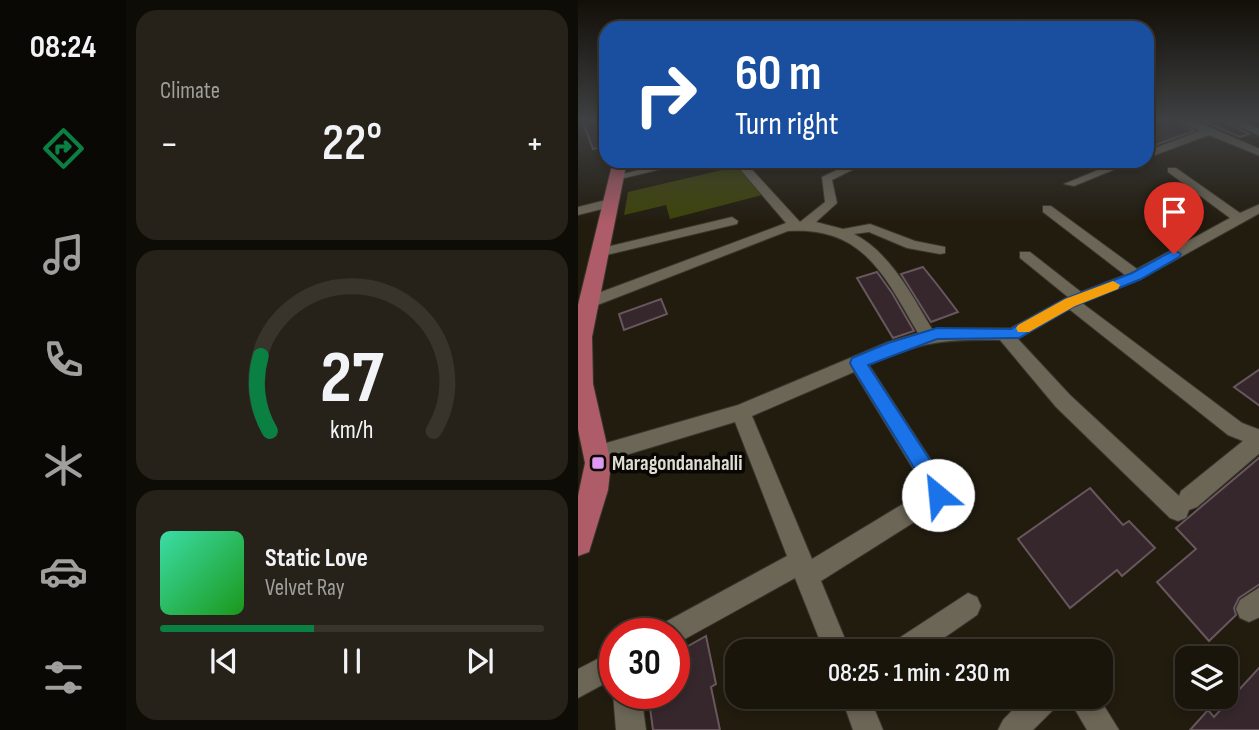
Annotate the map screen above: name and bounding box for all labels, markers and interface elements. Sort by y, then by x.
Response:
text: 08:24 [30,28,96,67]
text: 60 m [735,45,822,104]
icon: right [620,49,711,140]
text: Climate [160,77,220,105]
text: Turn right [735,105,839,144]
text: 22° [322,112,382,175]
text: − [160,122,179,167]
text: + [525,122,544,167]
icon: directions [39,124,88,173]
pin [1144,182,1204,254]
icon: arrive [1155,193,1193,231]
icon: music [39,230,88,279]
icon: phone [39,335,88,384]
text: 27 [320,335,384,423]
text: km/h [330,415,374,446]
icon: climate [39,441,88,490]
place label: Maragondanahalli [612,451,743,476]
marker: Maragondanahalli [590,455,606,471]
position arrow [901,458,975,532]
text: Static Love [265,543,368,574]
icon: car [39,547,88,596]
text: Velvet Ray [265,574,345,602]
speed limit sign: 30 [599,618,690,709]
icon: previous [205,642,243,680]
icon: pause [333,642,371,680]
icon: next [461,642,499,680]
map controls [1175,646,1238,709]
button: layers [1175,646,1238,709]
icon: filters [39,653,88,702]
text: 08:25 · 1 min · 230 m [828,658,1010,689]

